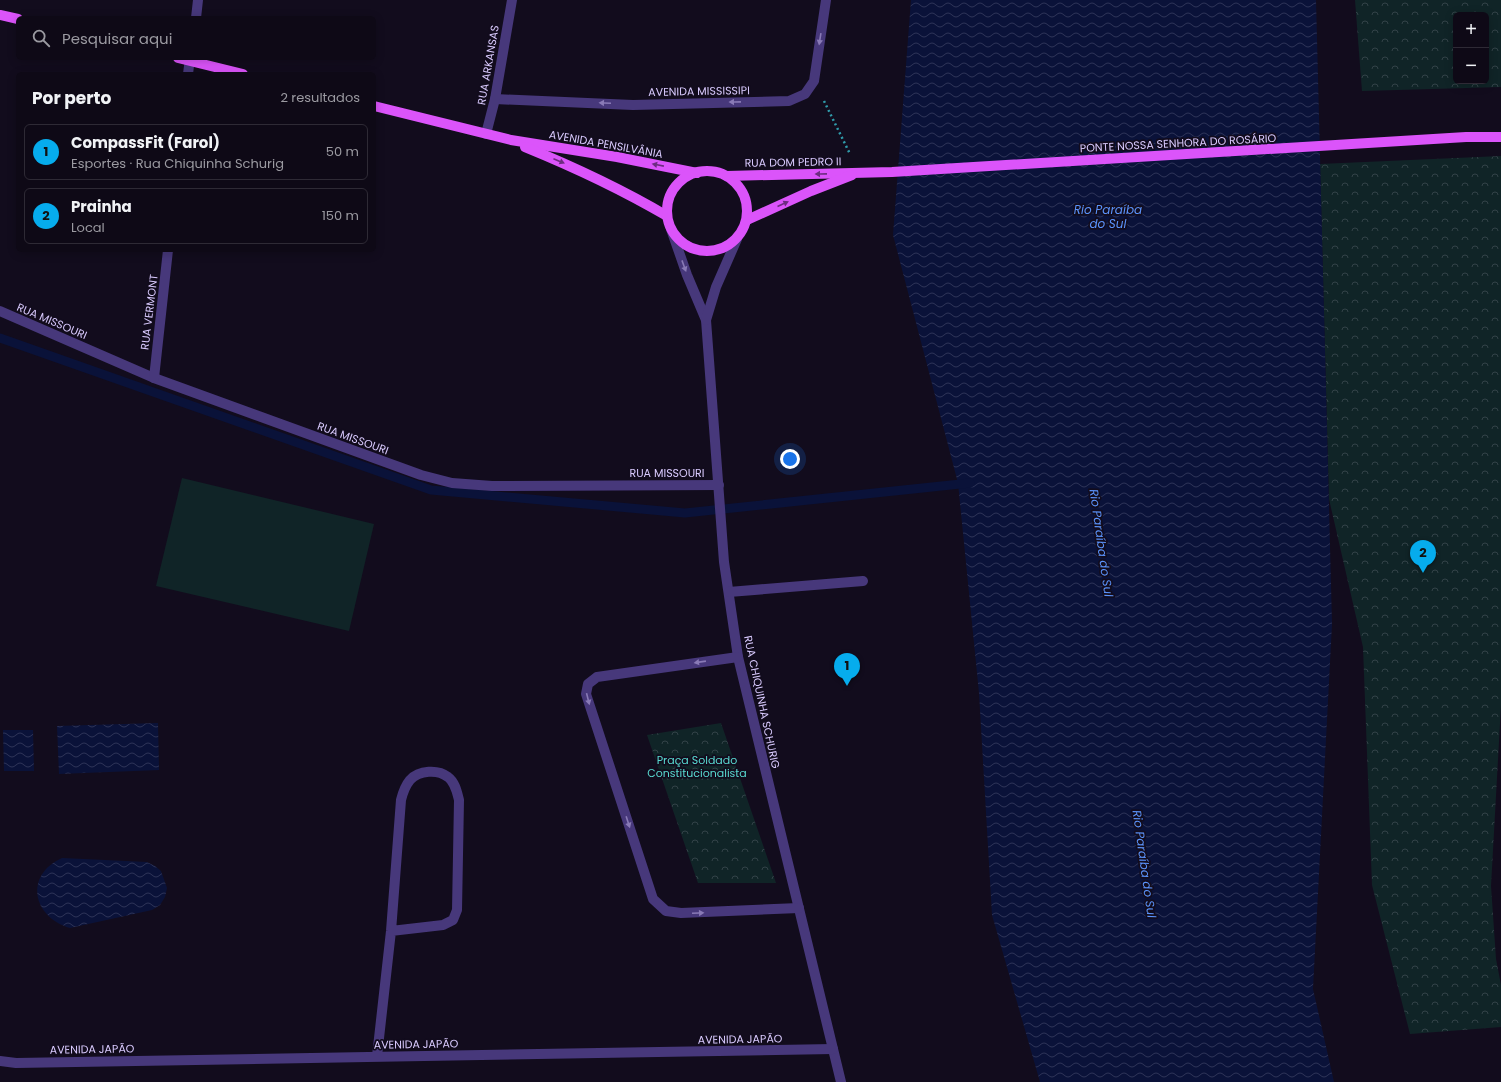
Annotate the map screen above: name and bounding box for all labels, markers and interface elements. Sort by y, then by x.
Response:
map controls [1453,12,1489,84]
button: + [1453,12,1489,48]
search box [16,16,376,60]
street label: RUA ARKANSAS [473,24,503,106]
icon: search [30,27,52,49]
text: Pesquisar aqui [62,28,172,49]
one-way arrow [817,32,823,45]
button: − [1453,48,1489,84]
street label: AVENIDA MISSISSIPI [648,82,750,100]
text: Por perto [32,86,111,110]
text: 2 resultados [280,88,360,107]
one-way arrow [728,99,741,105]
one-way arrow [599,100,611,107]
street label: AVENIDA PENSILVÂNIA [548,126,665,162]
street label: PONTE NOSSA SENHORA DO ROSÁRIO [1079,130,1277,156]
text: CompassFit (Farol) [71,132,220,153]
text: 1 [44,142,48,161]
text: 50 m [326,142,359,161]
street label: RUA DOM PEDRO II [744,153,842,171]
text: Esportes · Rua Chiquinha Schurig [71,154,284,173]
one-way arrow [554,158,565,164]
one-way arrow [652,162,665,168]
one-way arrow [815,170,827,177]
text: Prainha [71,196,132,217]
one-way arrow [777,200,789,206]
water label: Rio Paraíba do Sul [1074,201,1142,232]
text: 2 [42,206,50,225]
text: 150 m [322,206,359,225]
text: Local [71,218,105,237]
one-way arrow [681,260,687,272]
street label: RUA VERMONT [136,273,162,351]
street label: RUA MISSOURI [14,299,90,343]
street label: RUA MISSOURI [315,418,391,458]
your location [780,449,800,469]
street label: RUA MISSOURI [629,465,705,481]
water label: Rio Paraíba do Sul [1086,488,1117,598]
pin: 2 [1410,540,1436,573]
street label: RUA CHIQUINHA SCHURIG [740,634,784,770]
pin: 1 [834,653,860,686]
one-way arrow [694,659,706,665]
one-way arrow [586,692,592,705]
park label: Praça Soldado Constitucionalista [647,752,747,781]
water label: Rio Paraíba do Sul [1129,809,1160,919]
one-way arrow [625,817,631,829]
one-way arrow [692,909,704,916]
street label: AVENIDA JAPÃO [697,1030,783,1048]
street label: AVENIDA JAPÃO [373,1035,459,1053]
street label: AVENIDA JAPÃO [49,1040,135,1058]

